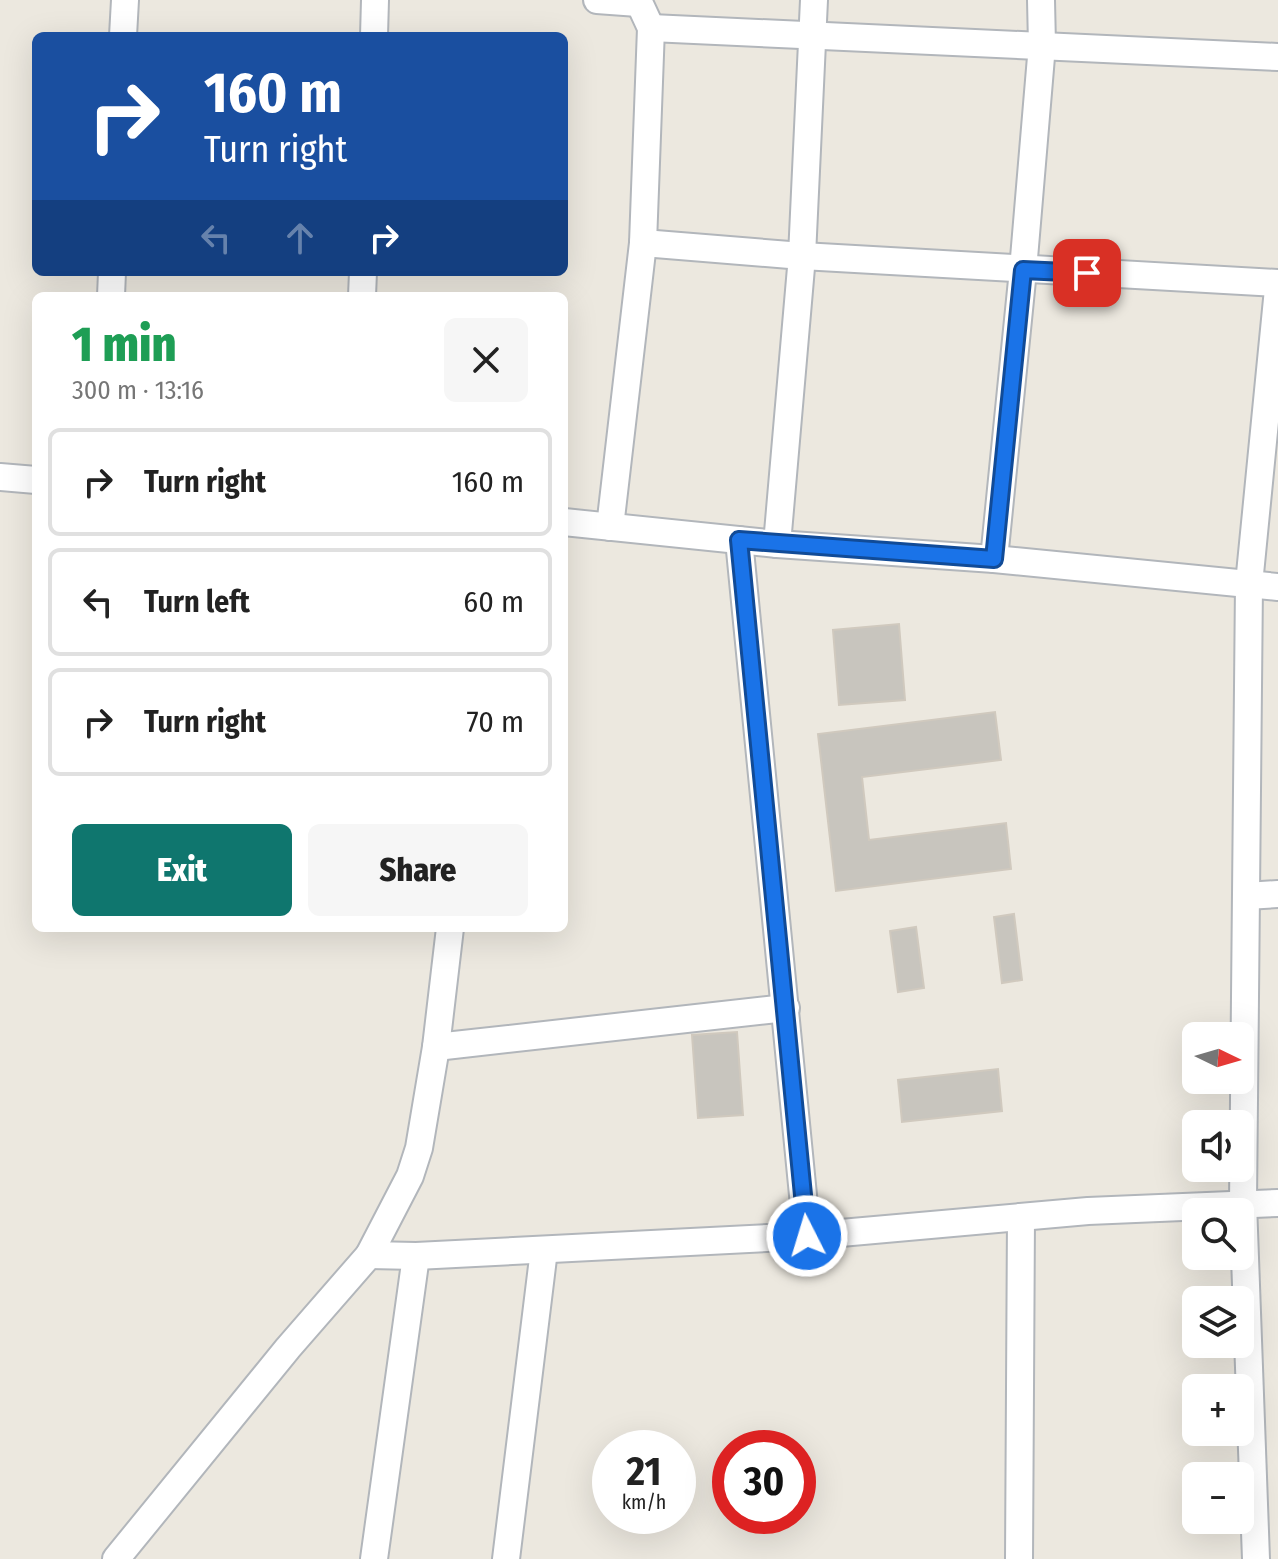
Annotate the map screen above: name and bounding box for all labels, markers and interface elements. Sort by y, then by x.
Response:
text: 160 m [204,60,342,127]
icon: right [72,64,176,168]
text: Turn right [204,128,347,172]
icon: left [194,216,238,260]
icon: ahead [278,216,322,260]
icon: right [362,216,406,260]
pin [1053,239,1121,307]
icon: arrive [1065,251,1109,295]
text: 1 min [72,316,176,374]
button: close [444,318,528,402]
text: 300 m · 13:16 [72,375,204,406]
icon: right [76,460,120,504]
text: Turn right [144,464,266,500]
text: 160 m [452,464,524,500]
icon: left [76,580,120,624]
text: Turn left [144,584,250,620]
text: 60 m [463,584,524,620]
icon: right [76,700,120,744]
text: Turn right [144,704,266,740]
text: 70 m [466,704,524,740]
button: Exit [72,824,292,916]
button: Share [308,824,528,916]
north arrow [1182,1022,1254,1094]
map controls [1182,1022,1254,1534]
button: sound [1182,1110,1254,1182]
position arrow [765,1194,849,1278]
button: search [1182,1198,1254,1270]
button: layers [1182,1286,1254,1358]
button: + [1182,1374,1254,1446]
speed limit sign: 30 [712,1430,816,1534]
text: 21 [627,1448,661,1496]
button: − [1182,1462,1254,1534]
text: km/h [622,1490,666,1514]

